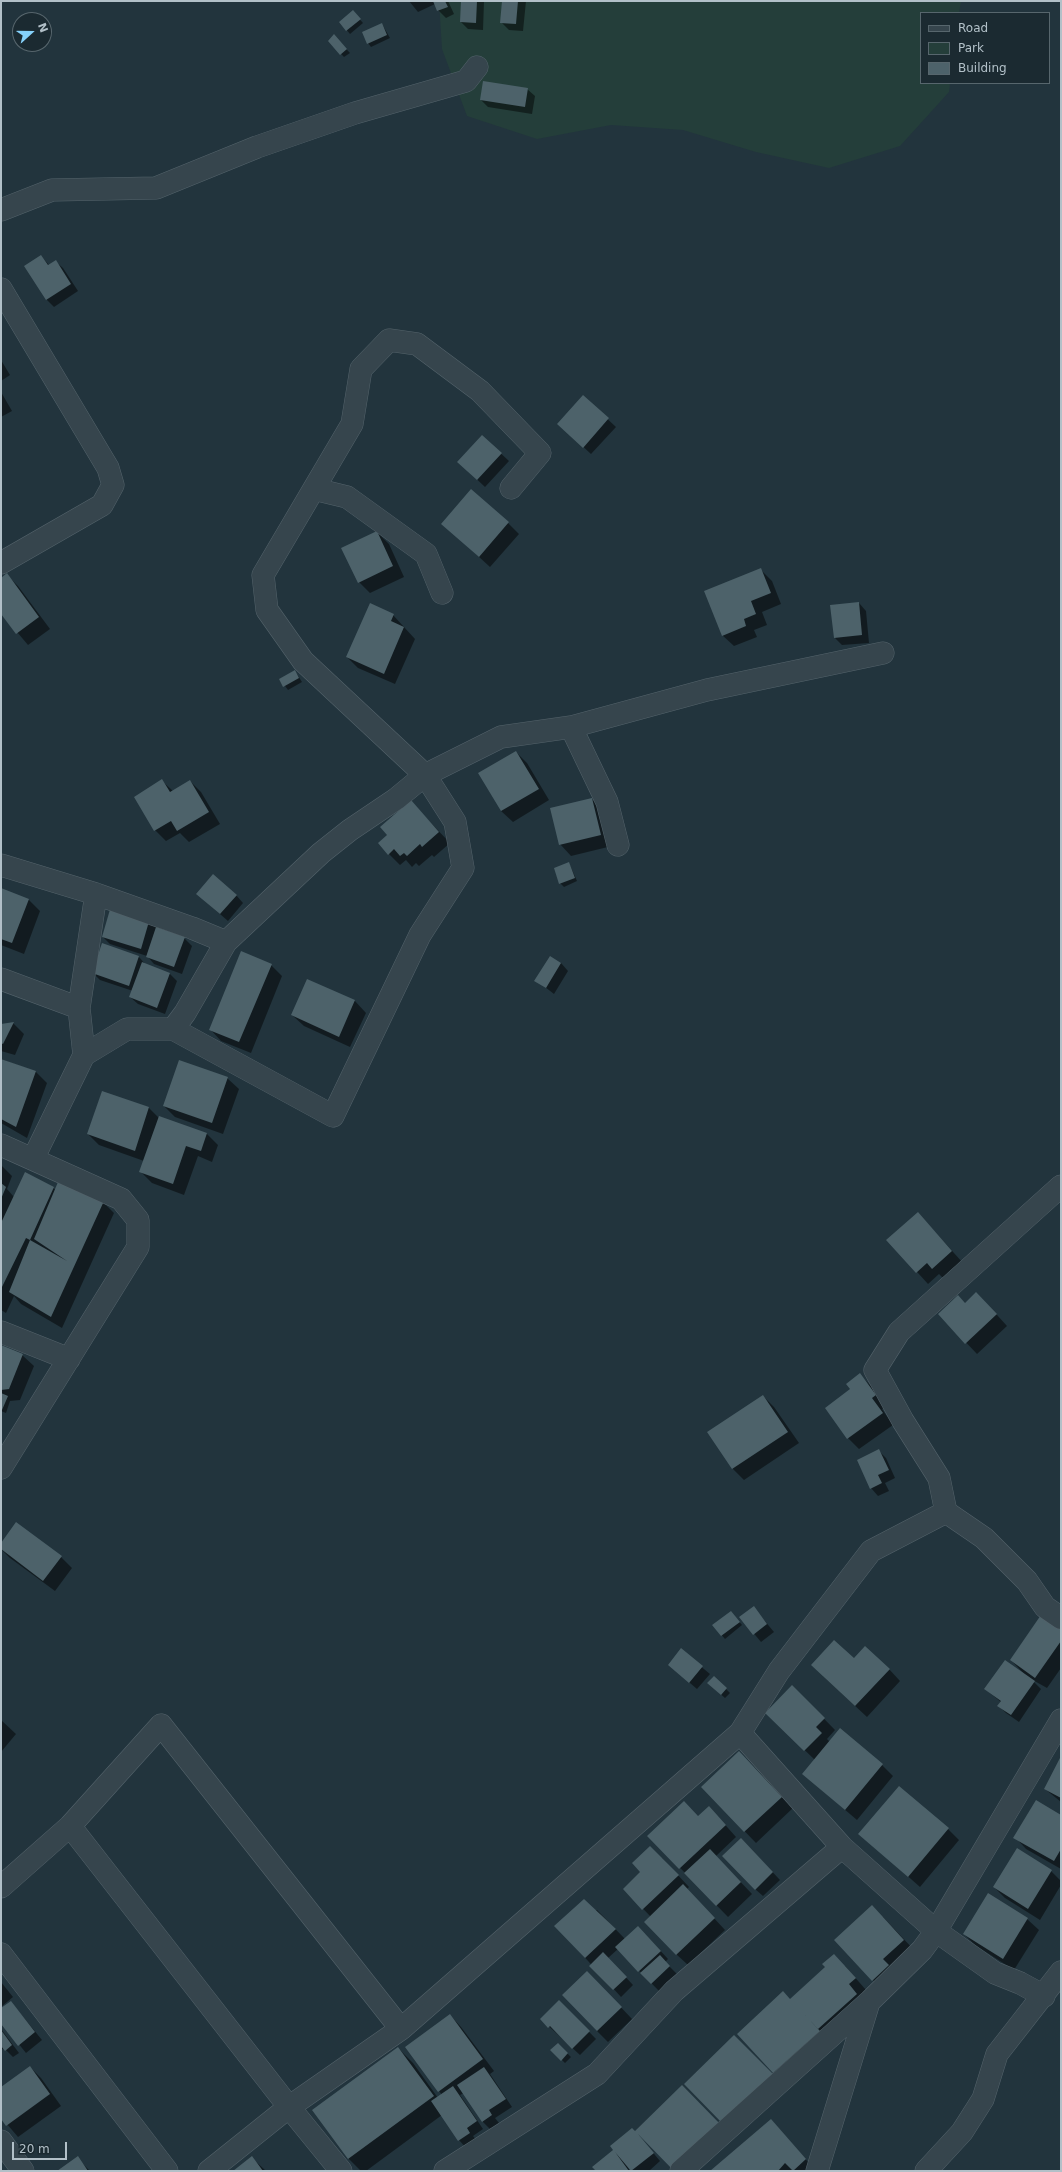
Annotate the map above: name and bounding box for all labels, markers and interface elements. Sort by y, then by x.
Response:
north arrow [12,12,52,52]
legend [920,12,1050,84]
text: N [35,21,50,35]
text: Road [958,21,988,35]
text: Park [958,41,984,55]
text: Building [958,61,1007,75]
scale bar [14,2134,69,2160]
text: 20 m [19,2142,50,2156]

